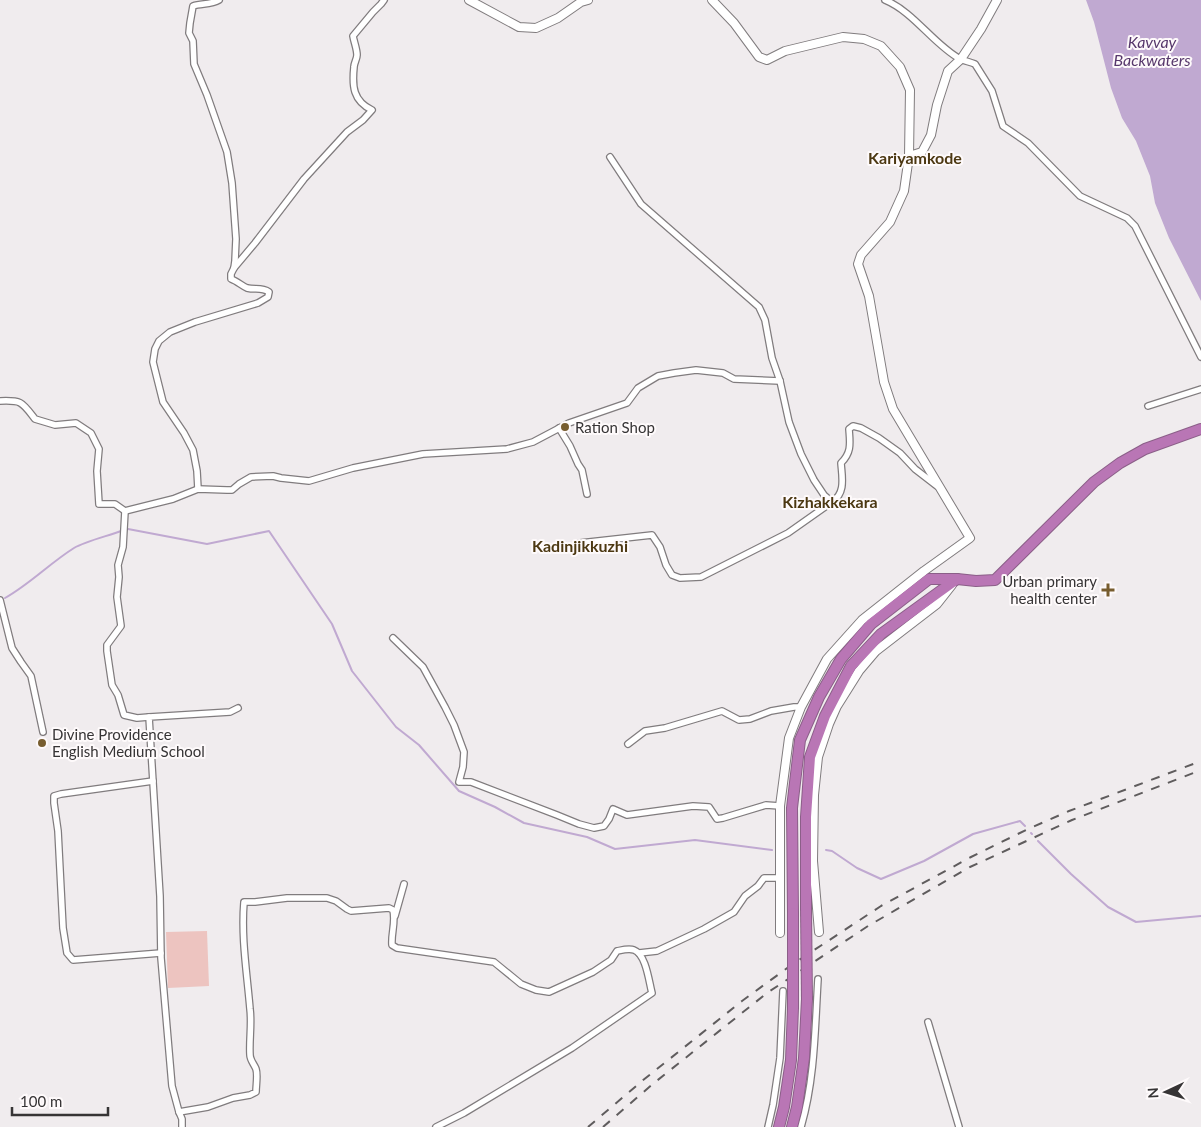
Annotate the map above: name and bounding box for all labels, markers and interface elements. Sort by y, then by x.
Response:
water label: Kavvay Backwaters [1113,32,1191,69]
district label: Kariyamkode [868,148,962,167]
place label: Ration Shop [575,418,655,436]
marker: Ration Shop [559,421,571,433]
district label: Kizhakkekara [782,492,878,511]
district label: Kadinjikkuzhi [532,536,628,555]
place label: Urban primary health center [1002,572,1098,607]
marker: Urban primary health center [1101,583,1115,597]
place label: Divine Providence English Medium School [52,725,205,760]
marker: Divine Providence English Medium School [36,737,48,749]
north arrow [1141,1067,1191,1117]
scale bar [12,1084,109,1116]
text: N [1144,1087,1161,1099]
text: 100 m [20,1092,62,1110]

